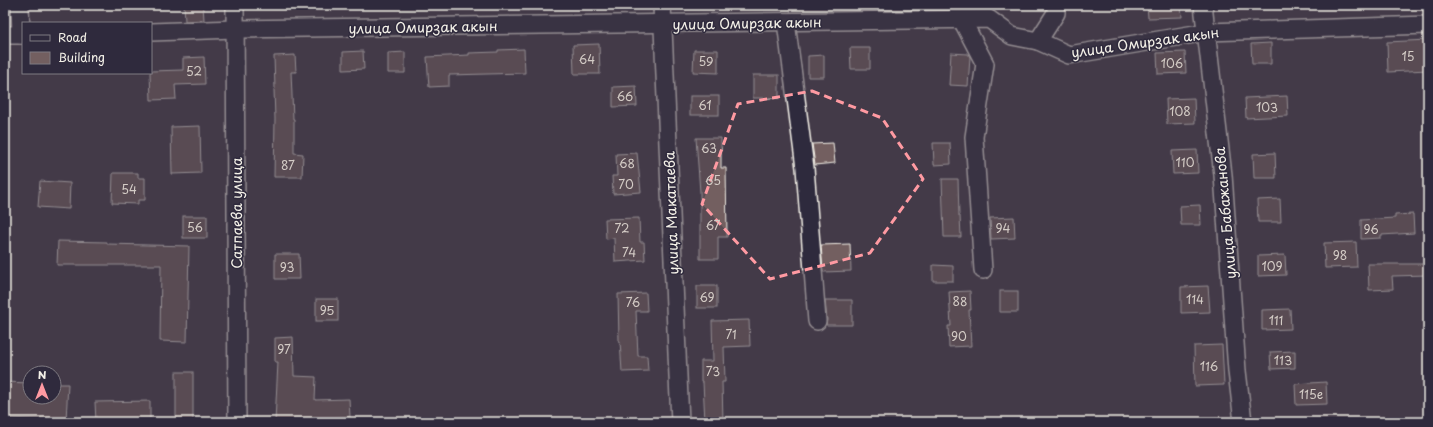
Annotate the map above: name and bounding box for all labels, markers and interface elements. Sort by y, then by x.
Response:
street label: улица Омирзак акын [672,11,822,35]
street label: улица Омирзак акын [348,15,498,39]
street label: улица Омирзак акын [1070,21,1220,63]
legend [22,22,152,74]
text: Road [58,28,87,46]
house number: 15 [1401,47,1415,65]
text: Building [58,48,105,66]
house number: 64 [579,50,595,68]
house number: 59 [699,52,713,70]
house number: 106 [1161,54,1183,72]
house number: 52 [186,62,202,80]
house number: 66 [617,87,633,105]
house number: 61 [698,96,712,114]
house number: 103 [1256,98,1278,116]
house number: 108 [1169,102,1191,120]
house number: 63 [701,139,717,157]
street label: улица Бабажанова [1209,146,1241,280]
street label: улица Макатаева [658,151,684,275]
house number: 110 [1176,153,1195,171]
house number: 68 [619,154,635,172]
house number: 87 [281,156,295,174]
street label: Сатпаева улица [226,157,247,269]
house number: 65 [705,171,721,189]
house number: 70 [618,175,634,193]
house number: 54 [121,180,137,198]
house number: 67 [706,216,721,234]
house number: 56 [187,218,203,236]
house number: 72 [614,219,630,237]
house number: 94 [996,219,1011,237]
house number: 96 [1363,220,1379,238]
house number: 74 [622,243,636,261]
house number: 98 [1333,246,1347,264]
house number: 109 [1261,257,1283,275]
house number: 93 [280,258,294,276]
house number: 69 [699,288,715,306]
house number: 114 [1186,290,1204,308]
house number: 88 [953,292,967,310]
house number: 76 [626,293,640,311]
house number: 95 [320,301,334,319]
house number: 111 [1269,311,1283,329]
house number: 71 [725,325,737,343]
house number: 90 [951,327,967,345]
house number: 97 [277,340,291,358]
house number: 113 [1274,351,1292,369]
house number: 116 [1200,357,1218,375]
house number: 73 [706,362,720,380]
north arrow [22,365,62,405]
text: N [38,366,47,383]
house number: 115е [1299,385,1323,403]

